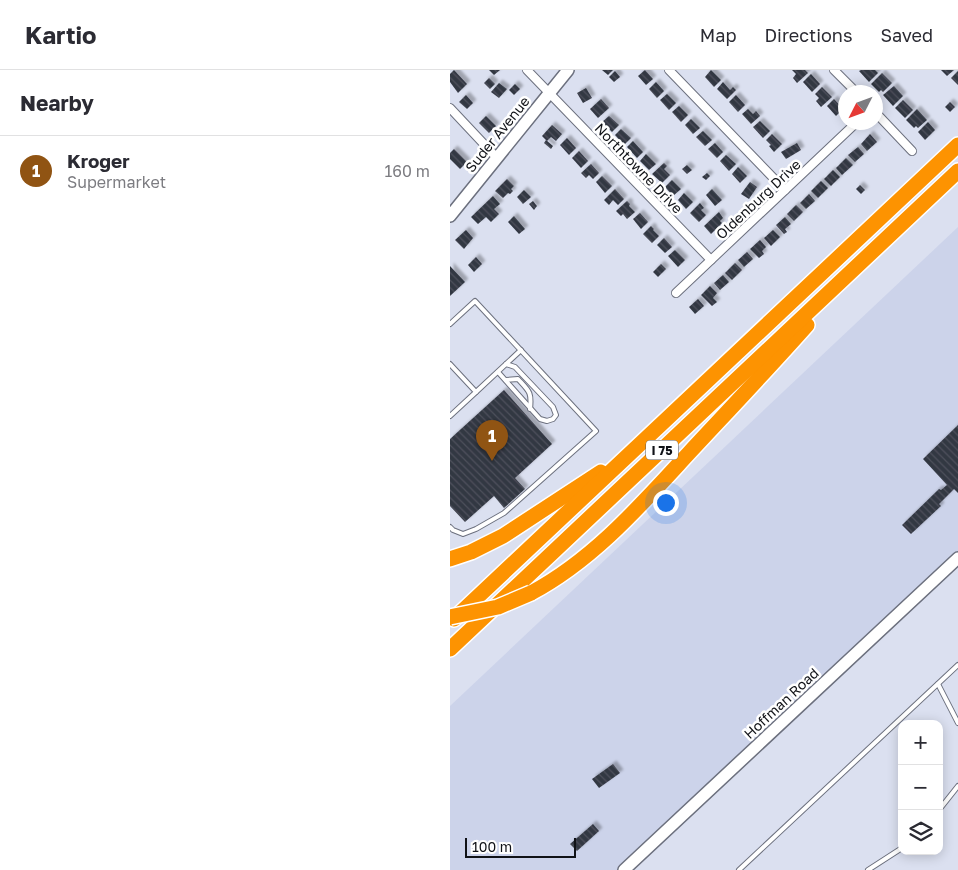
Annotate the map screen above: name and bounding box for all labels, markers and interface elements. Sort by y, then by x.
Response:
text: Kartio [25,20,97,49]
text: Map [700,24,736,46]
text: Directions [764,24,852,46]
text: Saved [880,24,933,46]
north arrow [838,85,883,130]
text: Nearby [20,90,94,116]
street label: Suder Avenue [461,93,533,175]
street label: Northtowne Drive [592,119,686,217]
text: Kroger [67,149,130,172]
street label: Oldenburg Drive [712,156,804,242]
text: 1 [32,161,40,181]
text: 160 m [384,161,430,181]
text: Supermarket [67,172,166,192]
pin: 1 [476,420,508,461]
road number: I 75 [646,440,678,460]
your location [653,490,679,516]
street label: Hoffman Road [740,664,822,742]
map controls [898,720,943,855]
button: + [898,720,943,765]
button: − [898,765,943,810]
button: layers [898,810,943,855]
scale bar [465,835,576,858]
text: 100 m [472,838,512,855]

